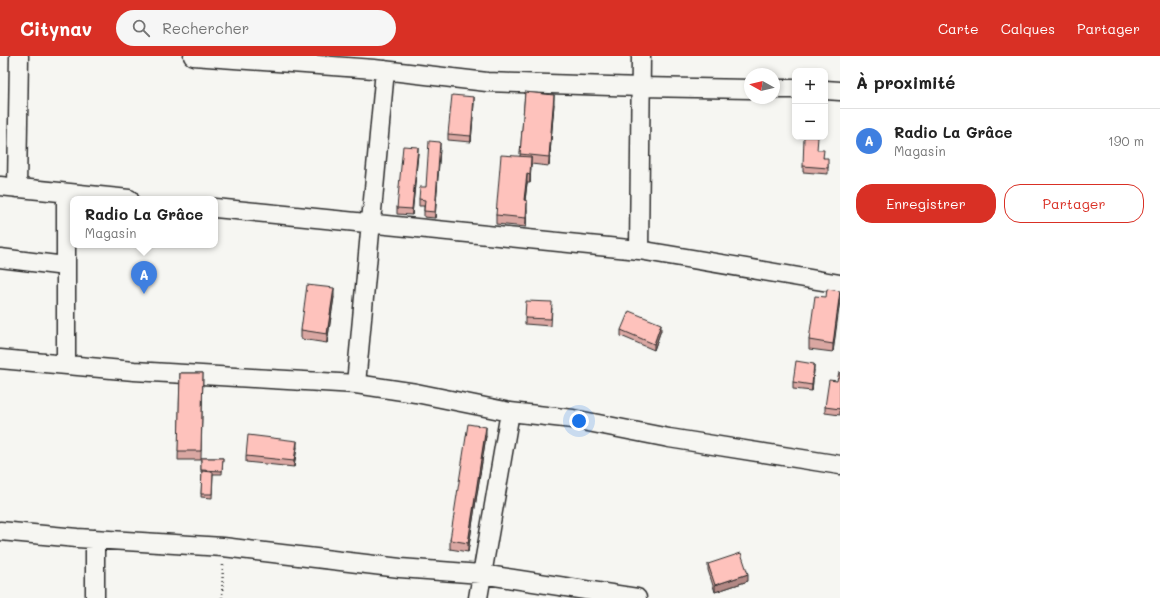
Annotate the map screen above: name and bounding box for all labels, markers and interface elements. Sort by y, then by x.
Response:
search box [116,10,396,46]
text: Citynav [20,16,92,41]
icon: search [130,17,152,39]
text: Rechercher [162,18,249,38]
text: Carte [938,19,979,38]
text: Calques [1001,19,1055,38]
text: Partager [1077,19,1140,38]
north arrow [744,68,780,104]
map controls [792,68,828,140]
button: + [792,68,828,104]
text: À proximité [856,71,955,93]
button: − [792,104,828,140]
text: Radio La Grâce [894,122,1012,142]
text: A [864,132,874,149]
text: 190 m [1108,132,1144,149]
text: Magasin [894,142,946,159]
button: Enregistrer [856,184,996,223]
button: Partager [1004,184,1144,223]
popup [70,196,218,248]
text: Radio La Grâce [85,204,203,224]
text: Magasin [85,224,136,241]
pin: A [131,261,157,294]
your location [569,411,589,431]

